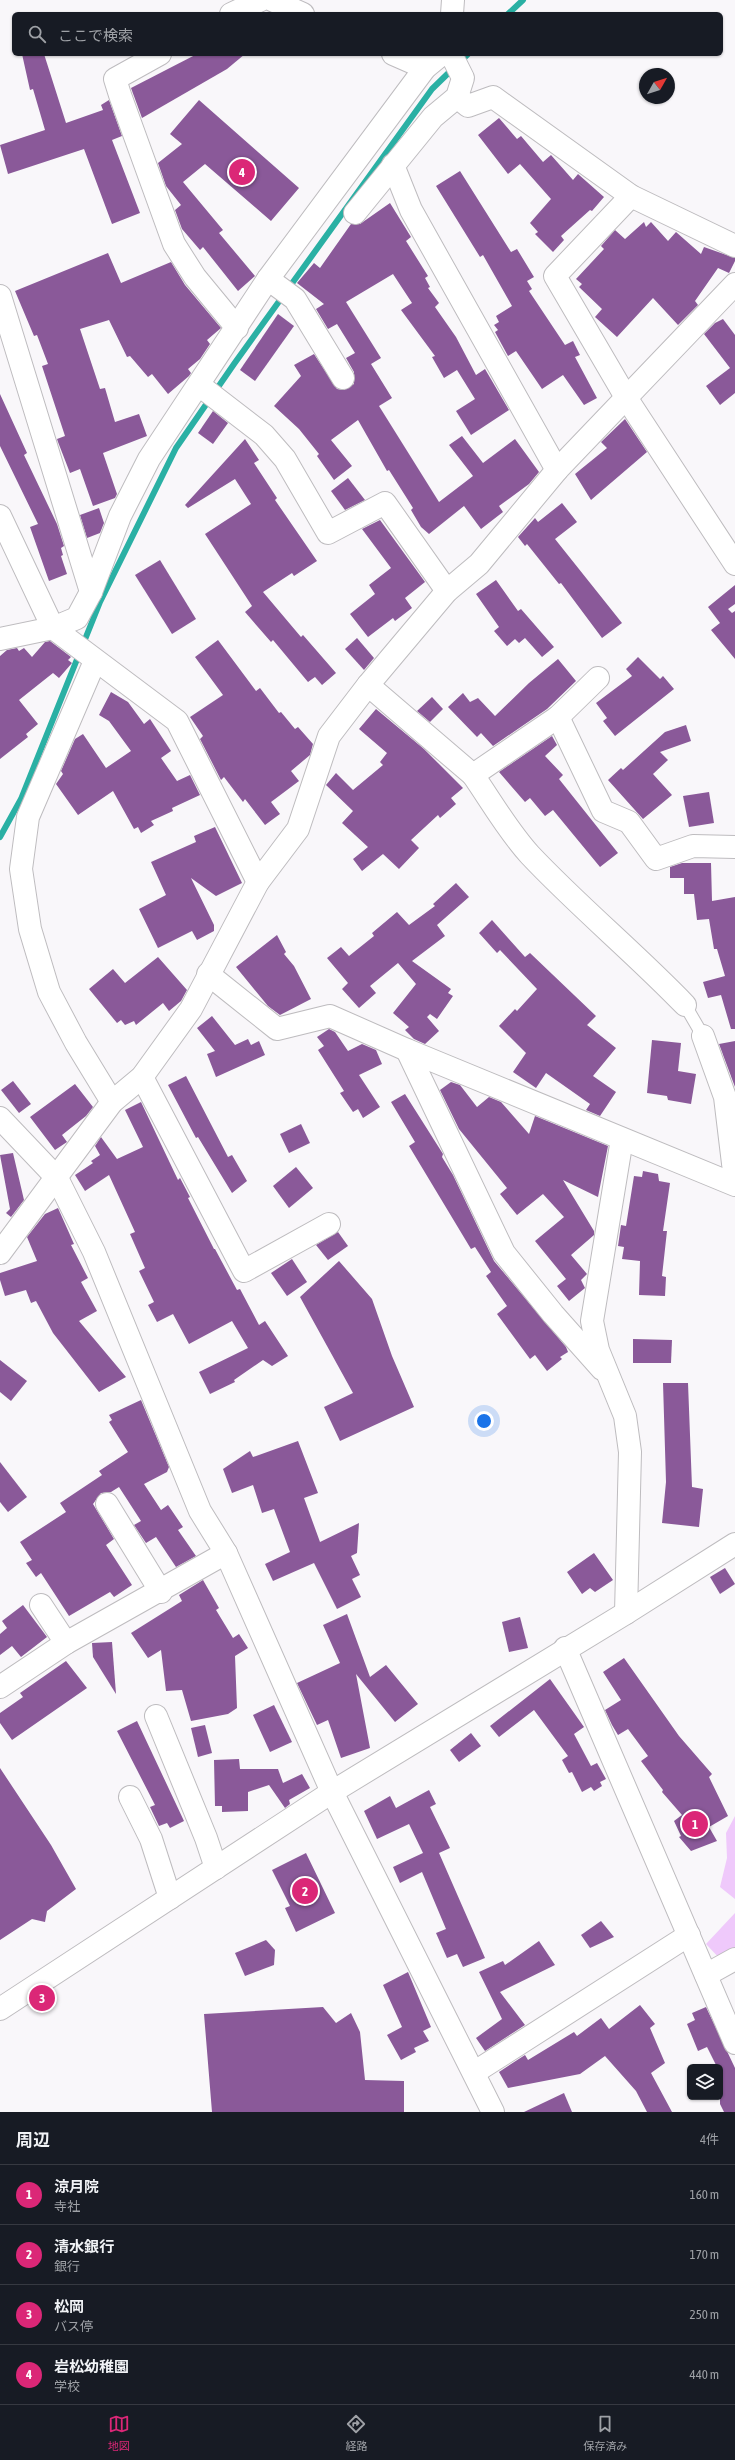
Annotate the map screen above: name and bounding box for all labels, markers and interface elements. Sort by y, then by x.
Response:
search box [12,12,723,56]
icon: search [26,23,48,45]
text: ここで検索 [58,27,133,44]
north arrow [639,68,675,104]
pin: 4 [229,157,255,187]
your location [474,1411,494,1431]
pin: 1 [682,1809,708,1839]
pin: 2 [292,1876,318,1906]
pin: 3 [29,1983,55,2013]
map controls [687,2064,723,2100]
button: layers [687,2064,723,2100]
text: 周辺 [16,2130,50,2150]
text: 4件 [700,2132,719,2147]
text: 涼月院 [54,2178,99,2195]
text: 1 [26,2187,32,2202]
text: 160 m [690,2187,719,2202]
text: 寺社 [54,2199,80,2214]
text: 清水銀行 [54,2238,114,2255]
text: 2 [26,2247,32,2262]
text: 170 m [690,2247,719,2262]
text: 銀行 [54,2259,80,2274]
text: 松岡 [54,2298,84,2315]
text: 3 [26,2307,32,2322]
text: 250 m [690,2307,719,2322]
text: バス停 [54,2319,93,2334]
text: 岩松幼稚園 [54,2358,129,2375]
text: 4 [26,2367,32,2382]
text: 440 m [690,2367,719,2382]
text: 学校 [54,2379,80,2394]
tab: 地図 [108,2413,130,2453]
tab: 経路 [345,2413,367,2453]
tab: 保存済み [583,2413,627,2453]

